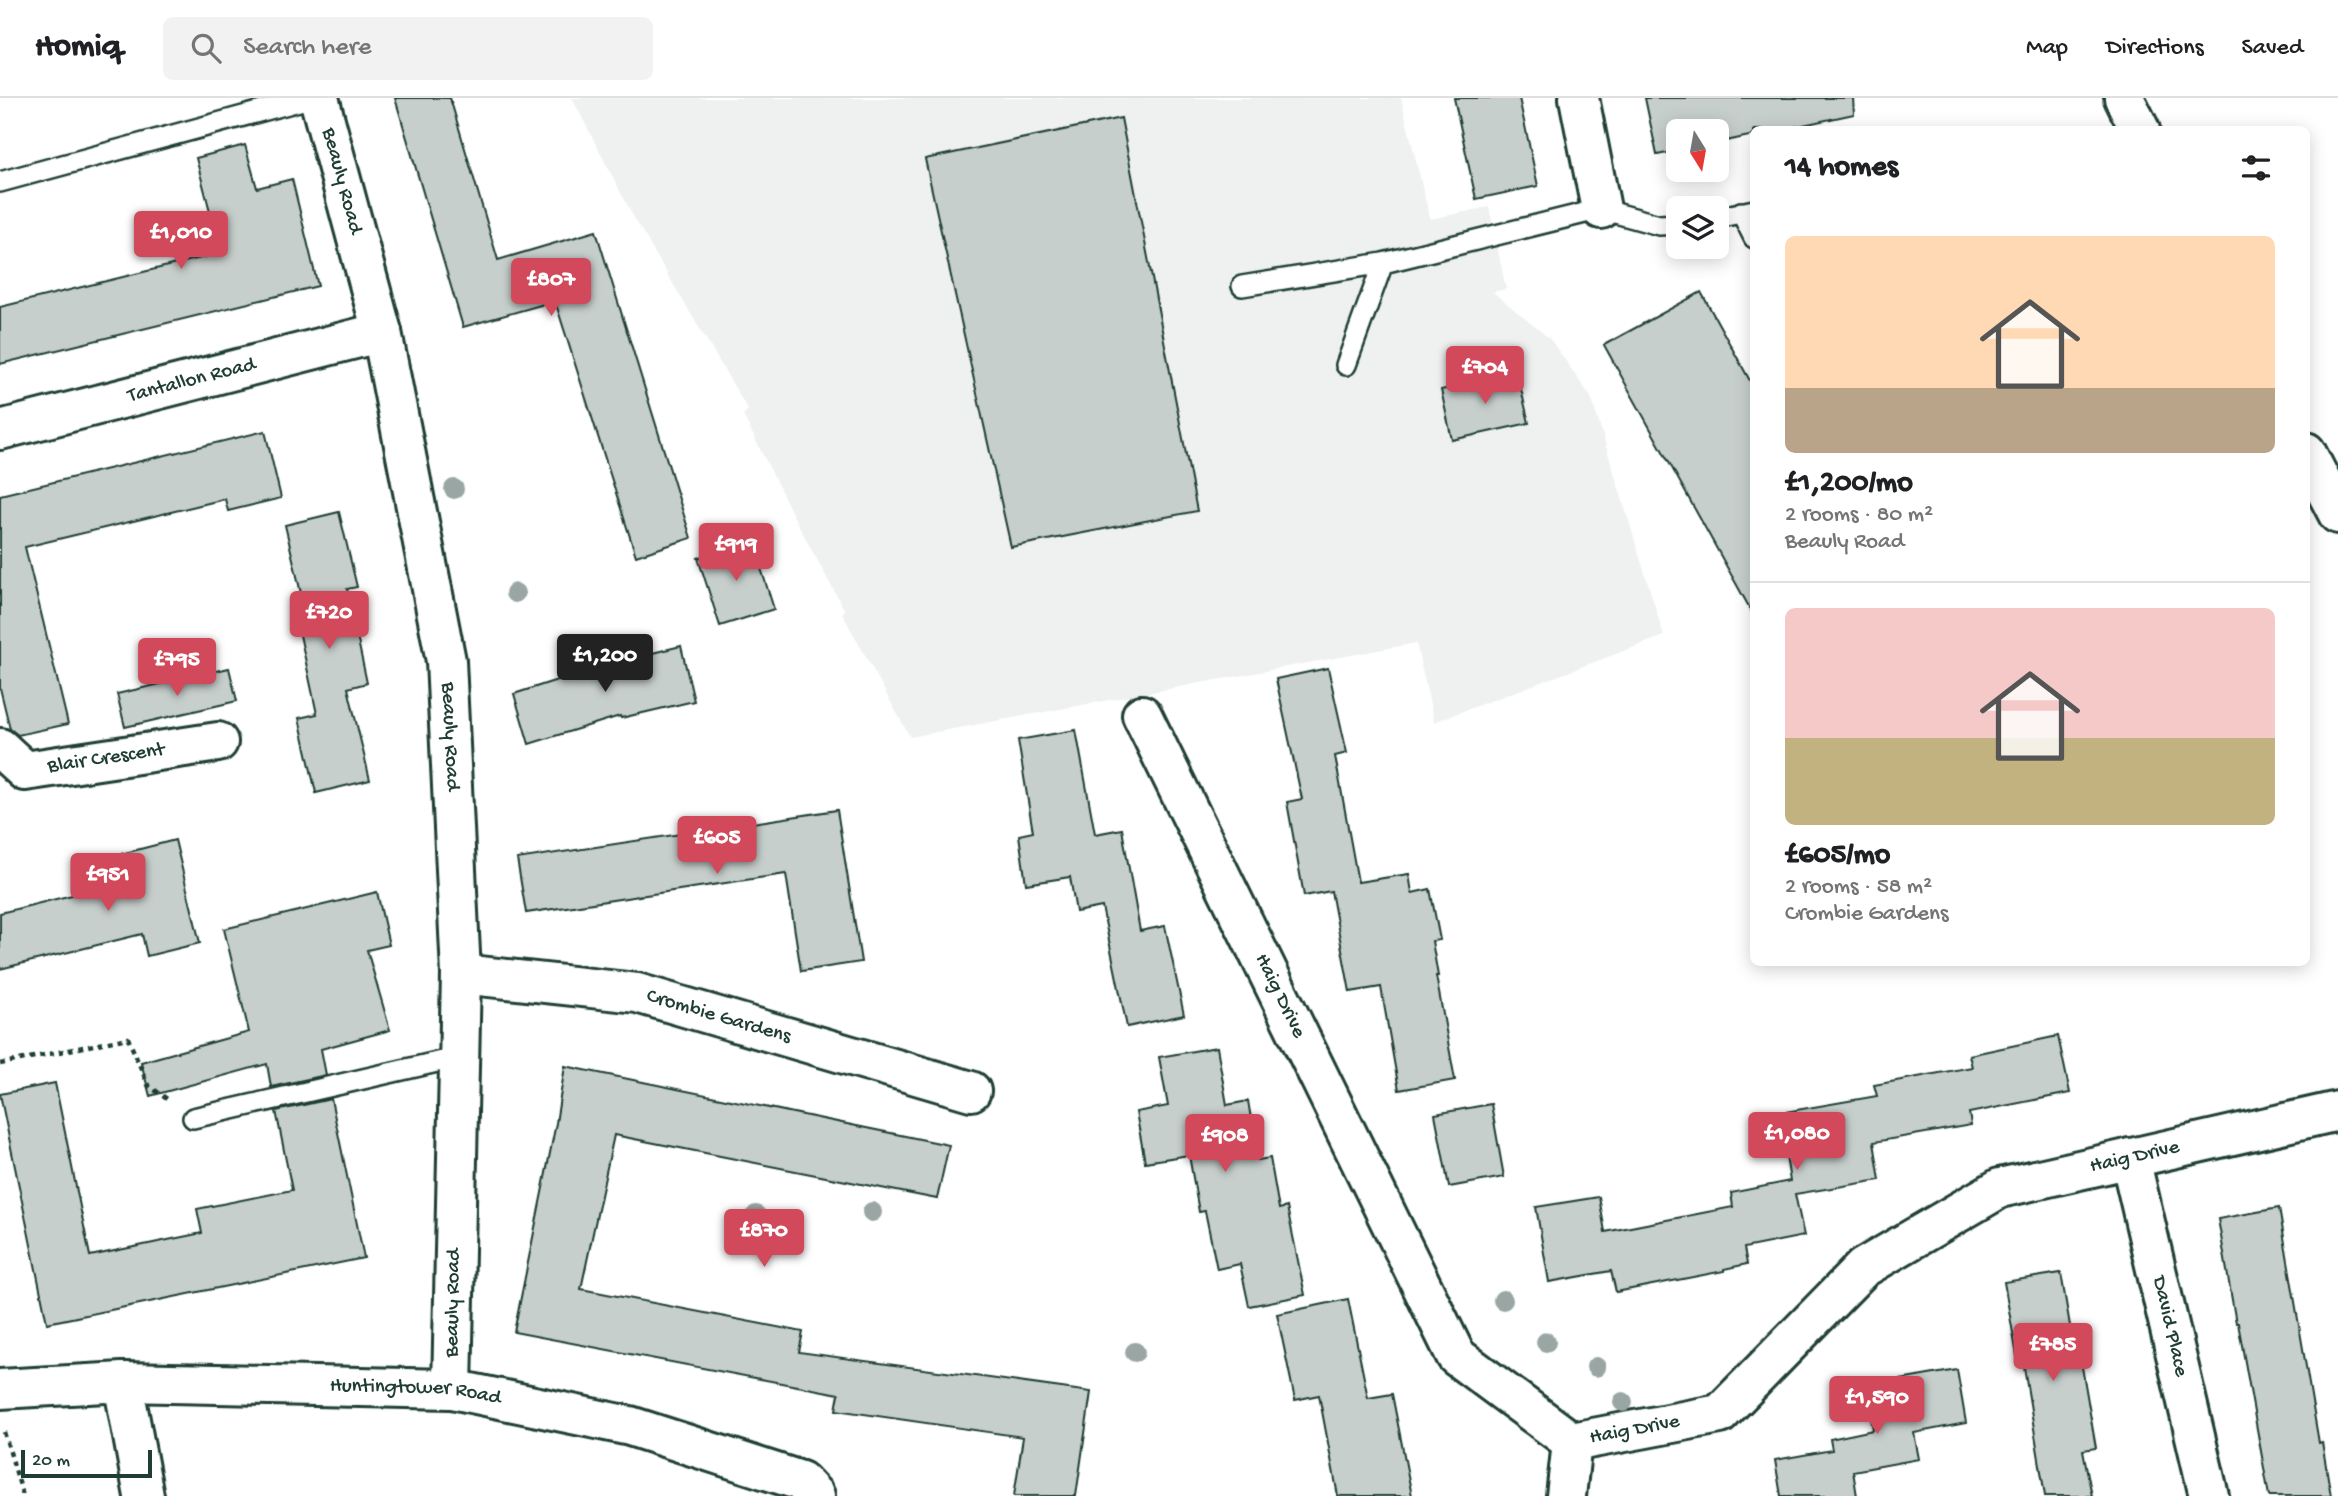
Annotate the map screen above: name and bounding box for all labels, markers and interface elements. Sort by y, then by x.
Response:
search box [163,17,653,80]
text: Homiq [35,29,121,67]
icon: search [187,29,225,67]
text: Search here [243,33,371,64]
text: Map [2026,34,2068,63]
text: Directions [2106,34,2204,63]
text: Saved [2242,34,2303,63]
north arrow [1666,119,1729,182]
map controls [1666,119,1729,259]
street label: Beauly Road [315,124,368,239]
icon: filters [2237,149,2275,187]
text: 14 homes [1785,151,1898,186]
button: layers [1666,196,1729,259]
pin: £1,010 [124,212,238,271]
text: £1,010 [150,220,212,247]
pin: £807 [510,258,592,318]
text: £807 [527,267,575,294]
icon: home [1967,281,2093,407]
pin: £704 [1444,346,1526,406]
street label: Tantallon Road [124,352,260,409]
text: £704 [1462,355,1508,382]
text: £1,200/mo [1785,467,1913,502]
text: 2 rooms · 80 m² [1785,502,1933,529]
pin: £919 [695,524,777,583]
text: Beauly Road [1785,529,1904,556]
text: £919 [715,532,757,559]
pin: £720 [288,592,370,651]
text: £720 [306,600,352,627]
pin: £1,200 [548,634,662,694]
pin: £795 [136,638,218,698]
text: £1,200 [573,643,637,670]
text: £795 [154,647,200,674]
icon: home [1967,653,2093,779]
street label: Beauly Road [434,680,465,793]
street label: Blair Crescent [45,737,169,780]
pin: £605 [676,816,758,876]
text: £605 [693,825,741,852]
text: £605/mo [1785,839,1890,874]
pin: £951 [67,854,149,913]
text: £951 [86,862,130,889]
text: 2 rooms · 58 m² [1785,874,1932,901]
text: Crombie Gardens [1785,901,1948,928]
street label: Haig Drive [1248,950,1311,1043]
street label: Crombie Gardens [643,984,795,1050]
pin: £1,080 [1740,1112,1854,1172]
pin: £908 [1184,1114,1266,1174]
text: £1,080 [1764,1121,1830,1148]
text: £908 [1201,1123,1249,1150]
street label: Haig Drive [2088,1135,2183,1180]
pin: £870 [723,1210,805,1269]
text: £870 [740,1218,788,1245]
street label: Beauly Road [441,1247,467,1359]
street label: David Place [2145,1272,2193,1380]
pin: £785 [2012,1324,2094,1383]
text: £785 [2030,1332,2076,1359]
street label: Huntingtower Road [330,1374,505,1412]
pin: £1,590 [1820,1376,1934,1436]
text: £1,590 [1845,1385,1909,1412]
street label: Haig Drive [1588,1409,1683,1451]
scale bar [21,1447,152,1479]
text: 20 m [32,1450,70,1473]

